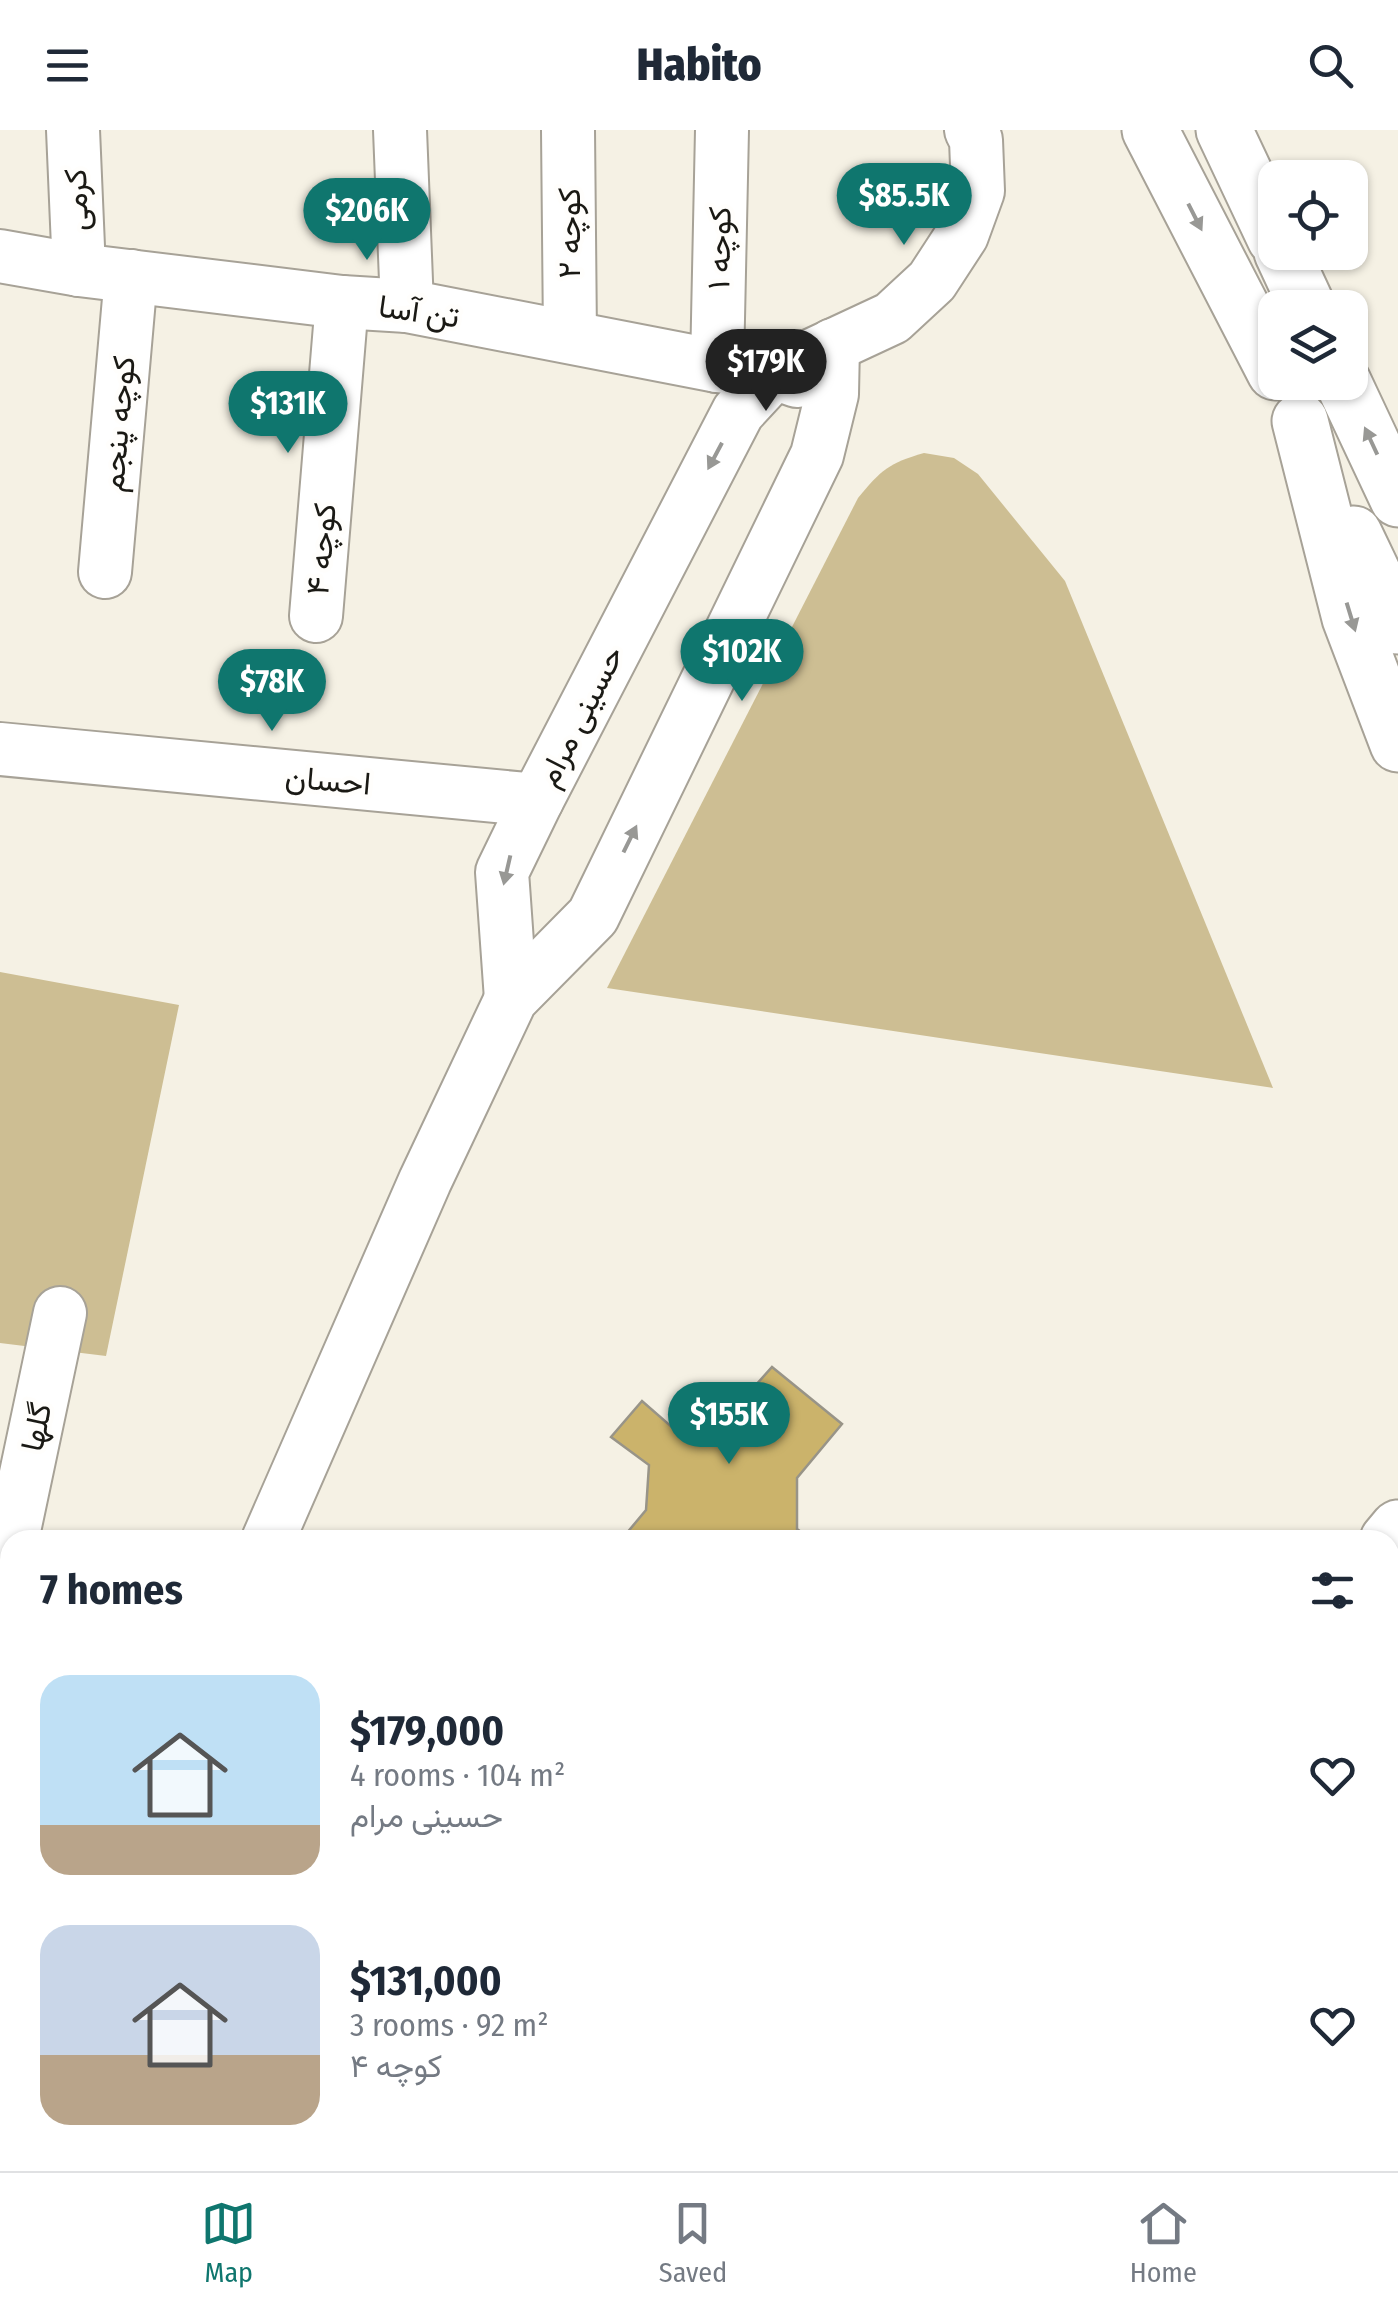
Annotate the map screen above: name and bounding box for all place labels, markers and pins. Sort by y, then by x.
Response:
pin: $85.5K [823,163,985,248]
pin: $206K [297,178,437,263]
pin: $179K [696,329,836,414]
pin: $131K [218,371,358,456]
pin: $102K [672,619,812,704]
pin: $78K [213,649,331,734]
pin: $155K [659,1382,799,1467]

